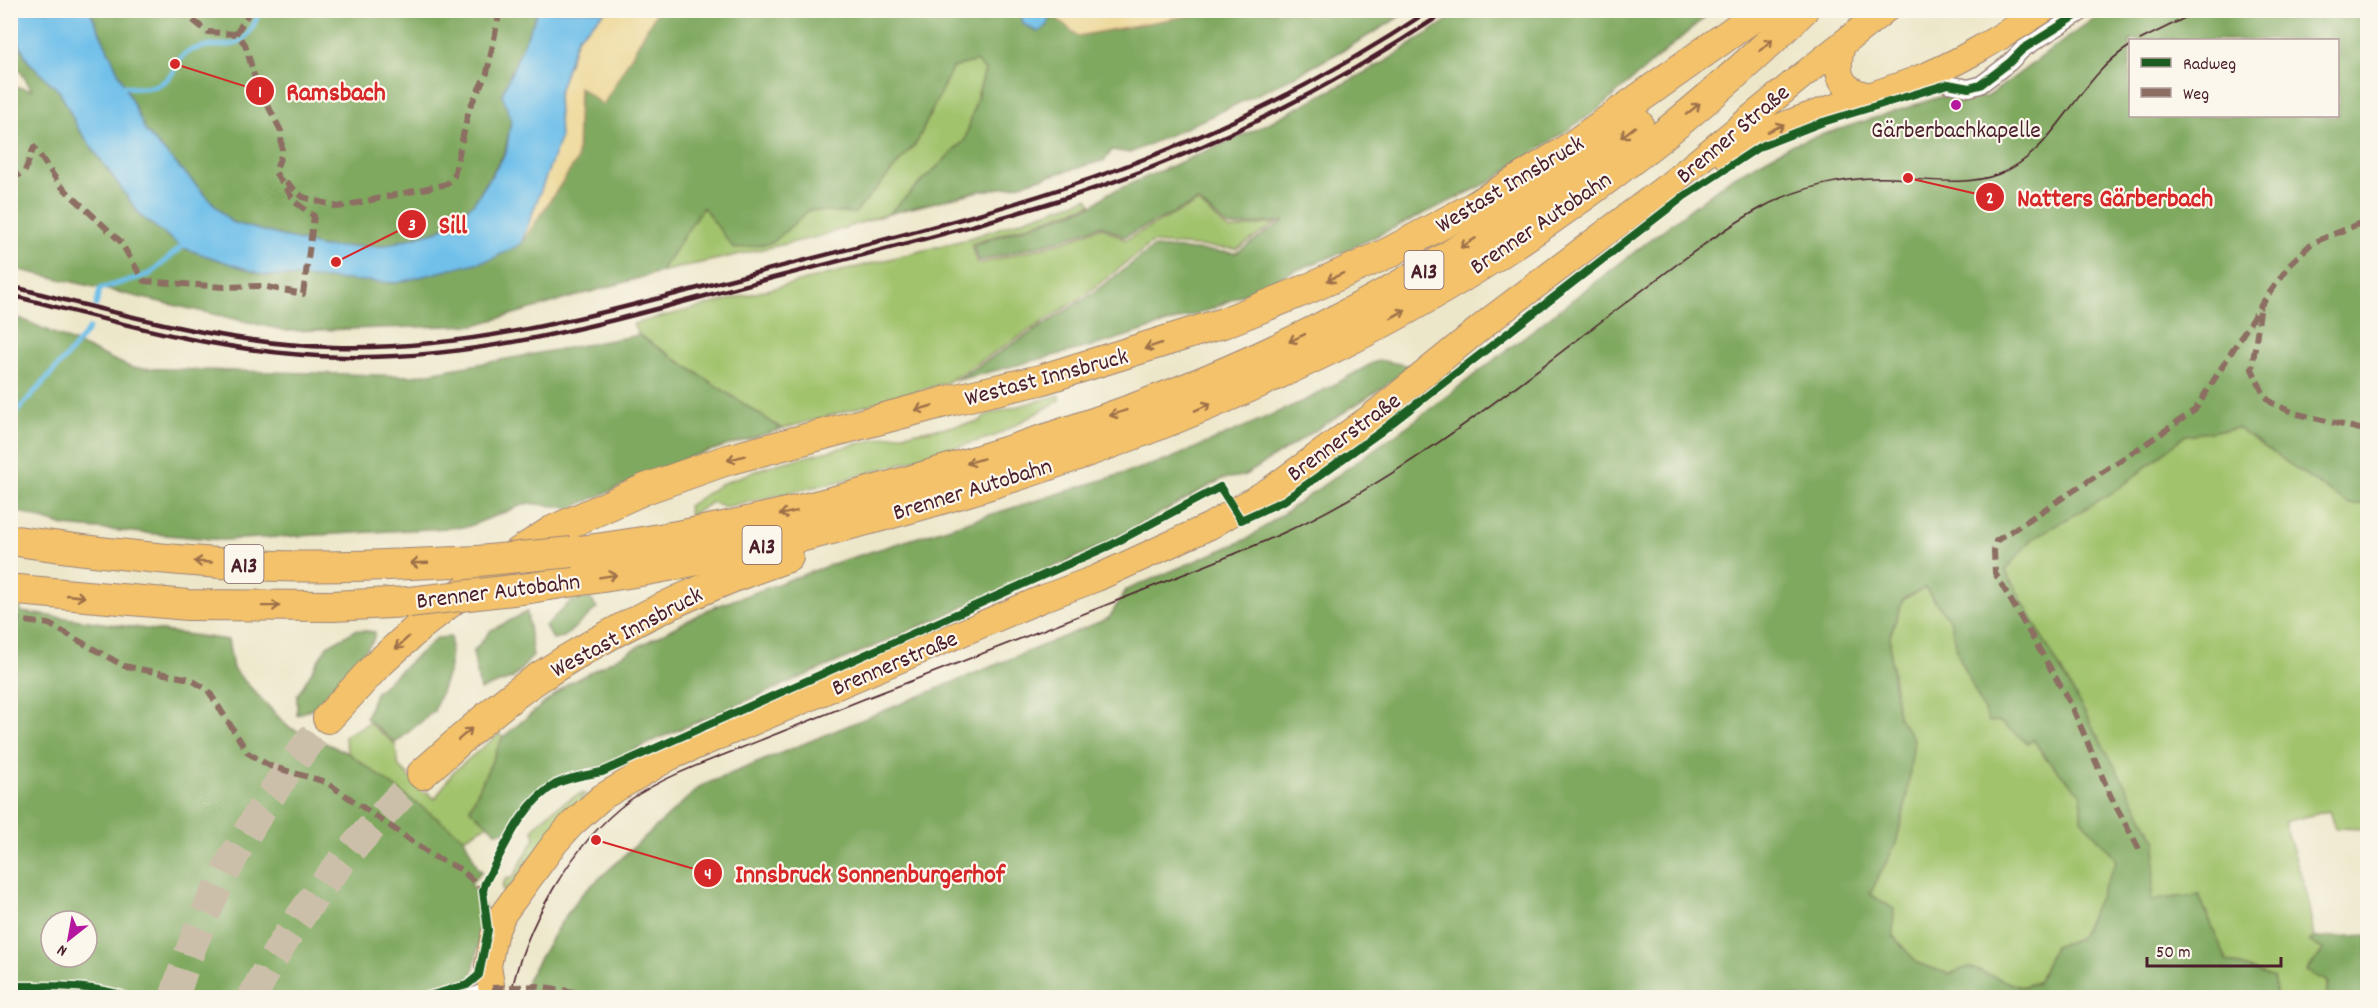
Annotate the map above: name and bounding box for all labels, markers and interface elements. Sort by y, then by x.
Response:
one-way arrow [1758,38,1773,52]
legend [2129,39,2339,117]
text: Radweg [2183,53,2236,78]
callout: Ramsbach [245,69,398,113]
text: Ramsbach [286,76,386,113]
street label: Brenner Straße [1670,77,1798,193]
text: 1 [258,81,262,106]
text: Weg [2183,83,2209,108]
marker: Gärberbachkapelle [1949,98,1963,112]
one-way arrow [1684,103,1700,116]
place label: Gärberbachkapelle [1871,115,2041,149]
one-way arrow [1767,122,1785,133]
one-way arrow [1620,126,1636,139]
street label: Westast Innsbruck [1430,128,1591,243]
street label: Brenner Autobahn [1464,164,1619,285]
callout: Natters Gärberbach [1975,175,2225,219]
text: Natters Gärberbach [2017,182,2213,219]
text: 2 [1986,187,1994,212]
callout: Sill [397,202,479,246]
text: Sill [439,209,468,246]
text: 3 [408,214,416,239]
one-way arrow [1460,238,1477,250]
road number: A13 [1404,251,1444,289]
one-way arrow [1327,272,1345,284]
one-way arrow [1389,308,1406,320]
one-way arrow [1289,332,1307,344]
street label: Westast Innsbruck [961,341,1132,417]
one-way arrow [1144,341,1163,352]
street label: Brennerstraße [1281,385,1409,491]
one-way arrow [1194,400,1212,411]
one-way arrow [915,403,934,414]
one-way arrow [1109,409,1128,420]
street label: Brenner Autobahn [889,451,1057,531]
one-way arrow [727,453,746,464]
one-way arrow [966,456,985,467]
one-way arrow [778,508,797,520]
road number: A13 [742,526,782,564]
road number: A13 [224,545,264,583]
one-way arrow [194,556,214,567]
one-way arrow [410,558,430,569]
street label: Brenner Autobahn [415,566,582,620]
one-way arrow [598,570,617,581]
street label: Westast Innsbruck [545,579,709,688]
one-way arrow [66,591,86,602]
one-way arrow [260,600,280,612]
street label: Brennerstraße [827,623,963,707]
one-way arrow [395,636,410,650]
one-way arrow [457,728,473,741]
callout: Innsbruck Sonnenburgerhof [693,851,1017,895]
text: Innsbruck Sonnenburgerhof [735,858,1007,895]
text: 4 [704,863,712,888]
north arrow [39,909,99,969]
scale bar [2147,930,2280,968]
text: N [53,938,72,962]
text: 50 m [2156,941,2191,966]

